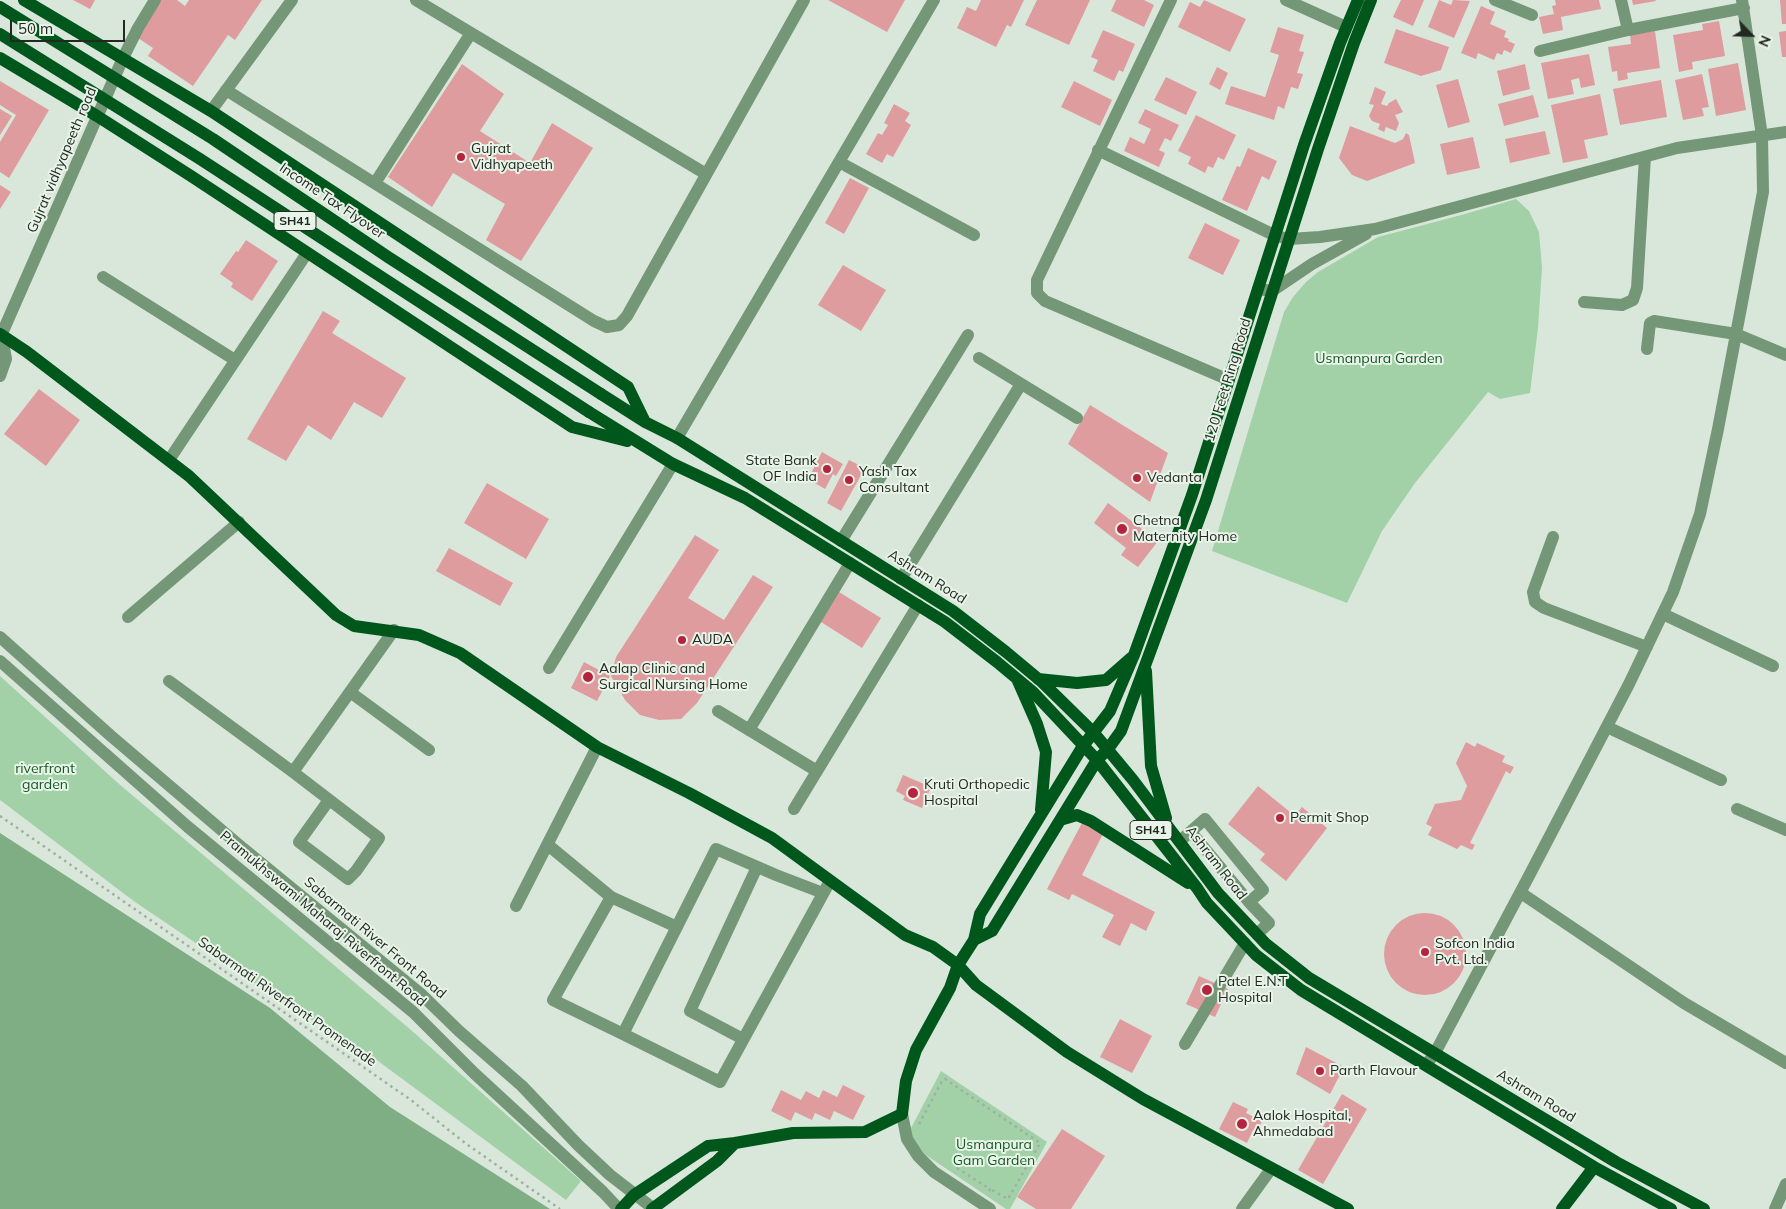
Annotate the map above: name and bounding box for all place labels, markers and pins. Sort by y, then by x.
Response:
place label: Gujrat Vidhyapeeth [471,141,553,174]
marker: Gujrat Vidhyapeeth [455,151,467,163]
place label: State Bank OF India [746,453,817,486]
marker: State Bank OF India [821,463,833,475]
place label: Yash Tax Consultant [859,464,929,497]
place label: Vedanta [1147,470,1202,486]
marker: Vedanta [1131,472,1143,484]
marker: Yash Tax Consultant [843,474,855,486]
place label: Chetna Maternity Home [1133,513,1237,546]
marker: Chetna Maternity Home [1115,522,1129,536]
place label: AUDA [692,632,733,648]
marker: AUDA [676,634,688,646]
place label: Aalap Clinic and Surgical Nursing Home [599,661,748,694]
marker: Aalap Clinic and Surgical Nursing Home [581,670,595,684]
place label: Kruti Orthopedic Hospital [924,777,1030,810]
marker: Kruti Orthopedic Hospital [906,786,920,800]
place label: Permit Shop [1290,810,1369,826]
marker: Permit Shop [1274,812,1286,824]
place label: Sofcon India Pvt. Ltd. [1435,936,1515,969]
marker: Sofcon India Pvt. Ltd. [1419,946,1431,958]
place label: Patel E.N.T Hospital [1218,974,1287,1006]
marker: Patel E.N.T Hospital [1200,983,1214,997]
place label: Parth Flavour [1330,1063,1417,1079]
marker: Parth Flavour [1314,1065,1326,1077]
place label: Aalok Hospital, Ahmedabad [1253,1108,1351,1140]
marker: Aalok Hospital, Ahmedabad [1235,1117,1249,1131]

